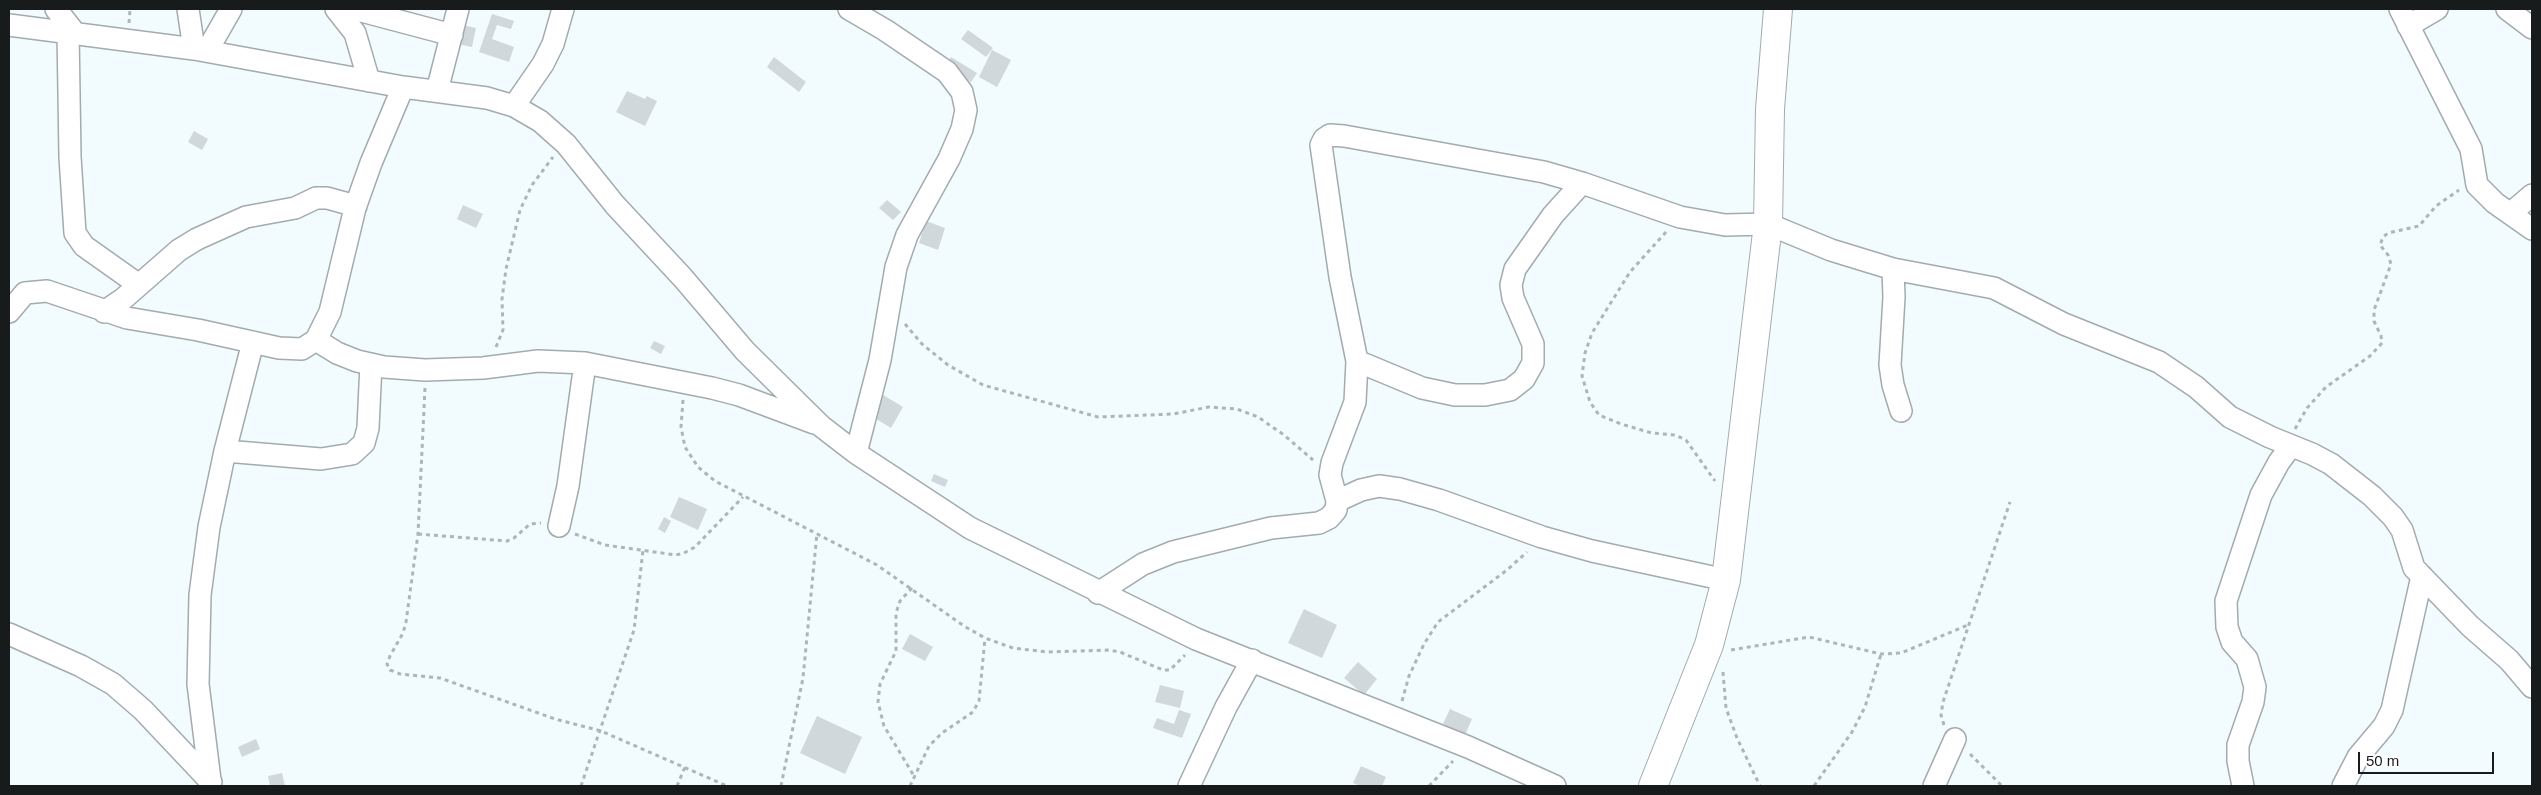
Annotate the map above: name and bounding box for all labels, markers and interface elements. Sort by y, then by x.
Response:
scale bar [2361,742,2497,774]
text: 50 m [2366,752,2399,769]

